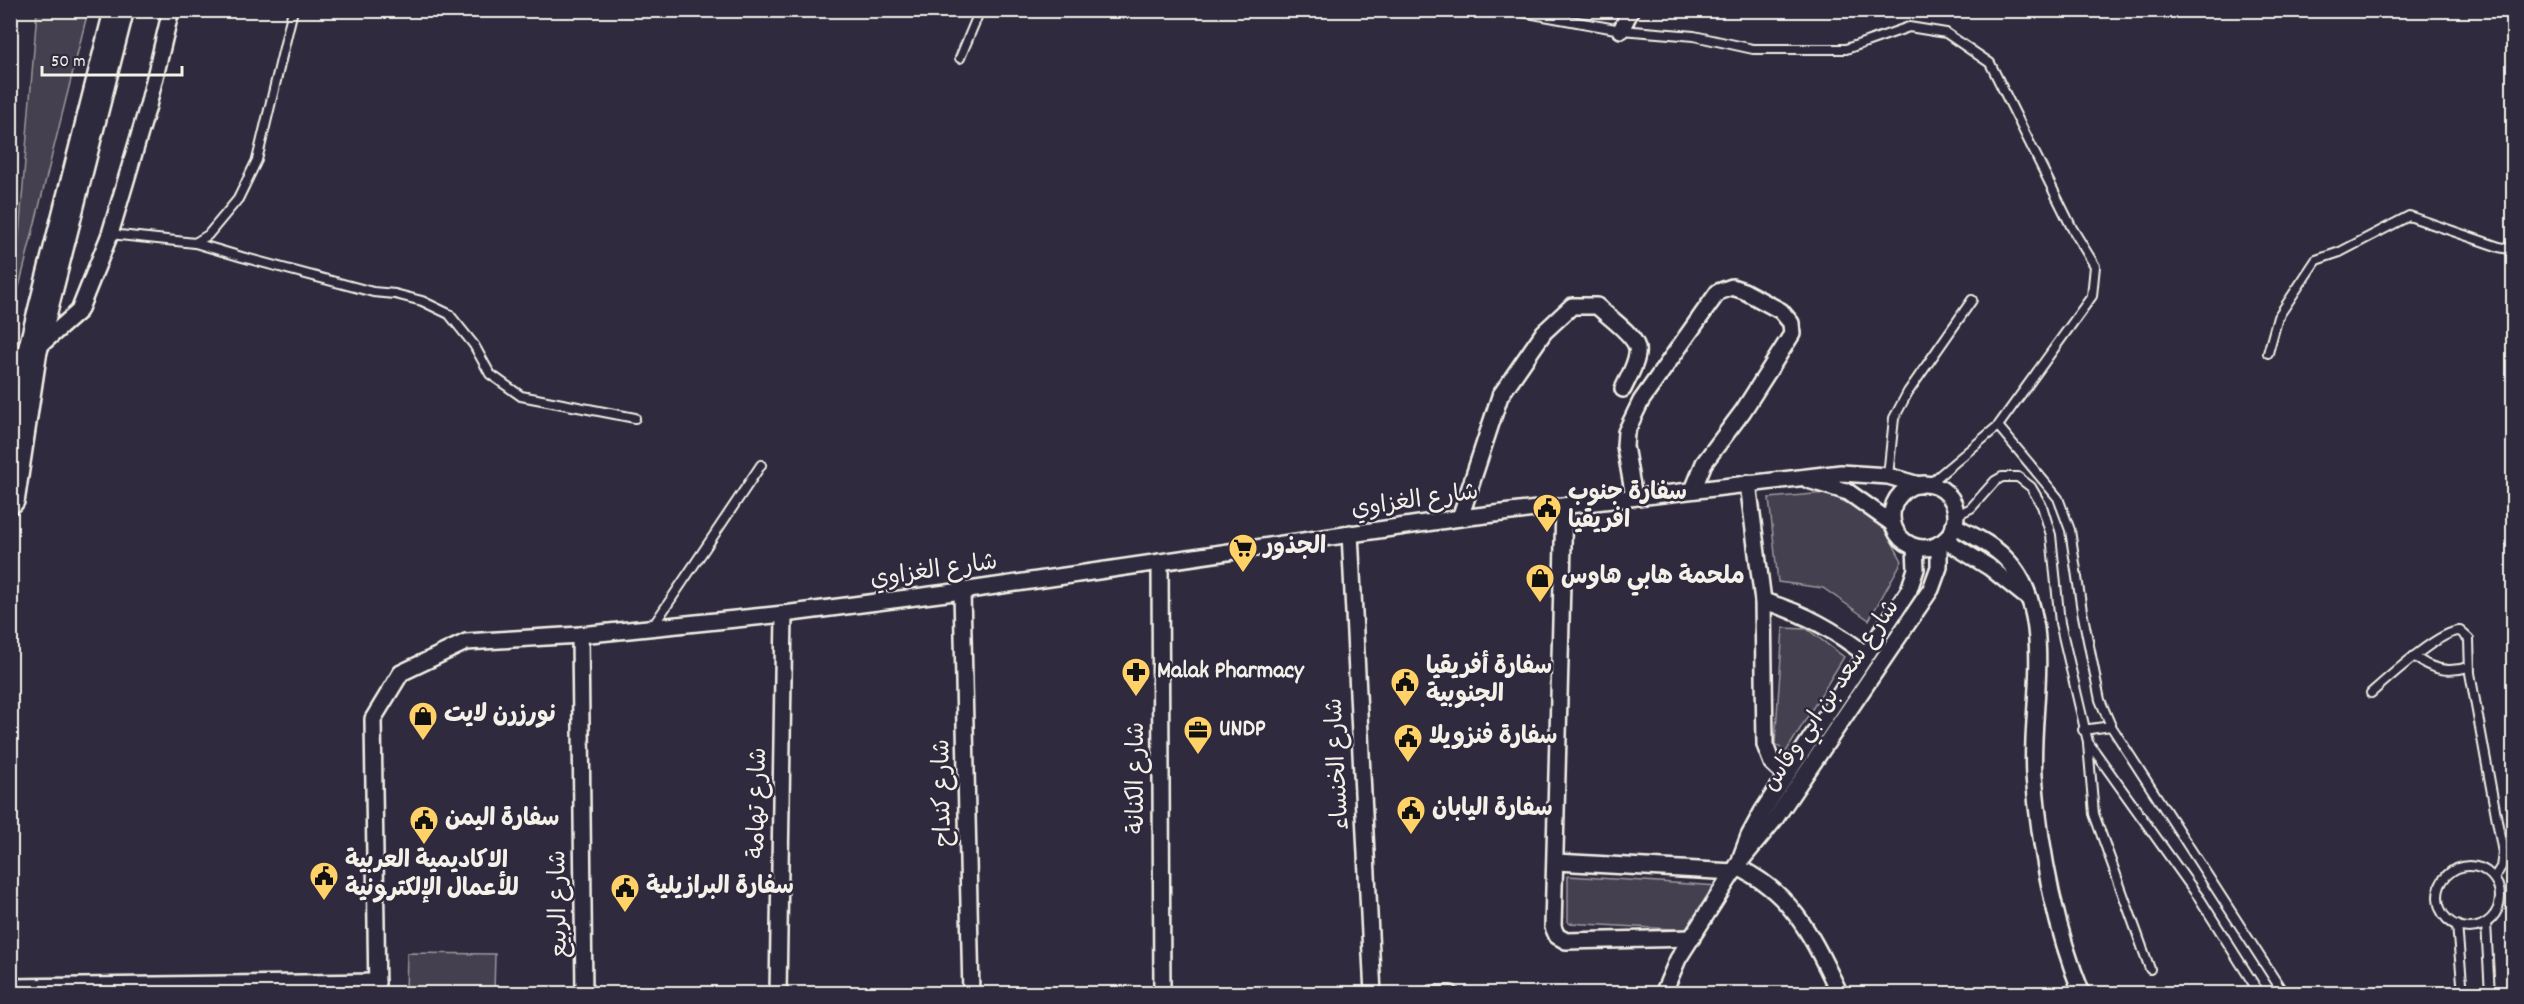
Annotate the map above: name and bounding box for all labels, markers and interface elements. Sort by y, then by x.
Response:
scale bar [42,39,182,77]
text: 50 m [51,50,86,75]
street label: شارع الغزاوي [1349,476,1481,528]
place label: سفارة جنوب افريقيا [1568,477,1687,539]
public building icon: سفارة جنوب افريقيا [1531,492,1563,534]
place label: الجذور [1262,531,1326,565]
supermarket icon: الجذور [1227,532,1259,574]
street label: شارع الغزاوي [868,546,1000,598]
place label: ملحمة هابي هاوس [1561,561,1745,596]
shop icon: ملحمة هابي هاوس [1524,562,1556,604]
street label: شارع سعد بن ابي وقاس [1755,593,1910,799]
place label: سفارة أفريقيا الجنوبية [1426,650,1552,713]
place label: Malak Pharmacy [1157,655,1305,689]
pharmacy icon: Malak Pharmacy [1120,656,1152,698]
public building icon: سفارة أفريقيا الجنوبية [1389,666,1421,708]
street label: شارع الخنساء [1319,697,1359,831]
place label: نورزرن لايت [444,699,556,733]
shop icon: نورزرن لايت [407,700,439,742]
place label: UNDP [1219,713,1266,747]
office icon: UNDP [1182,714,1214,756]
place label: سفارة فنزويلا [1429,721,1558,755]
street label: شارع الكنانة [1121,722,1155,834]
public building icon: سفارة فنزويلا [1392,722,1424,764]
street label: شارع كنداح [926,739,962,847]
street label: شارع تهامة [741,747,777,859]
place label: سفارة اليابان [1432,793,1553,827]
public building icon: سفارة اليابان [1395,794,1427,836]
place label: سفارة اليمن [445,803,560,837]
public building icon: سفارة اليمن [408,804,440,846]
place label: الاكاديمية العربية للأعمال الإلكترونية [345,845,519,907]
street label: شارع الربيع [542,850,578,958]
public building icon: الاكاديمية العربية للأعمال الإلكترونية [308,860,340,902]
place label: سفارة البرازيلية [646,871,794,905]
public building icon: سفارة البرازيلية [609,872,641,914]

